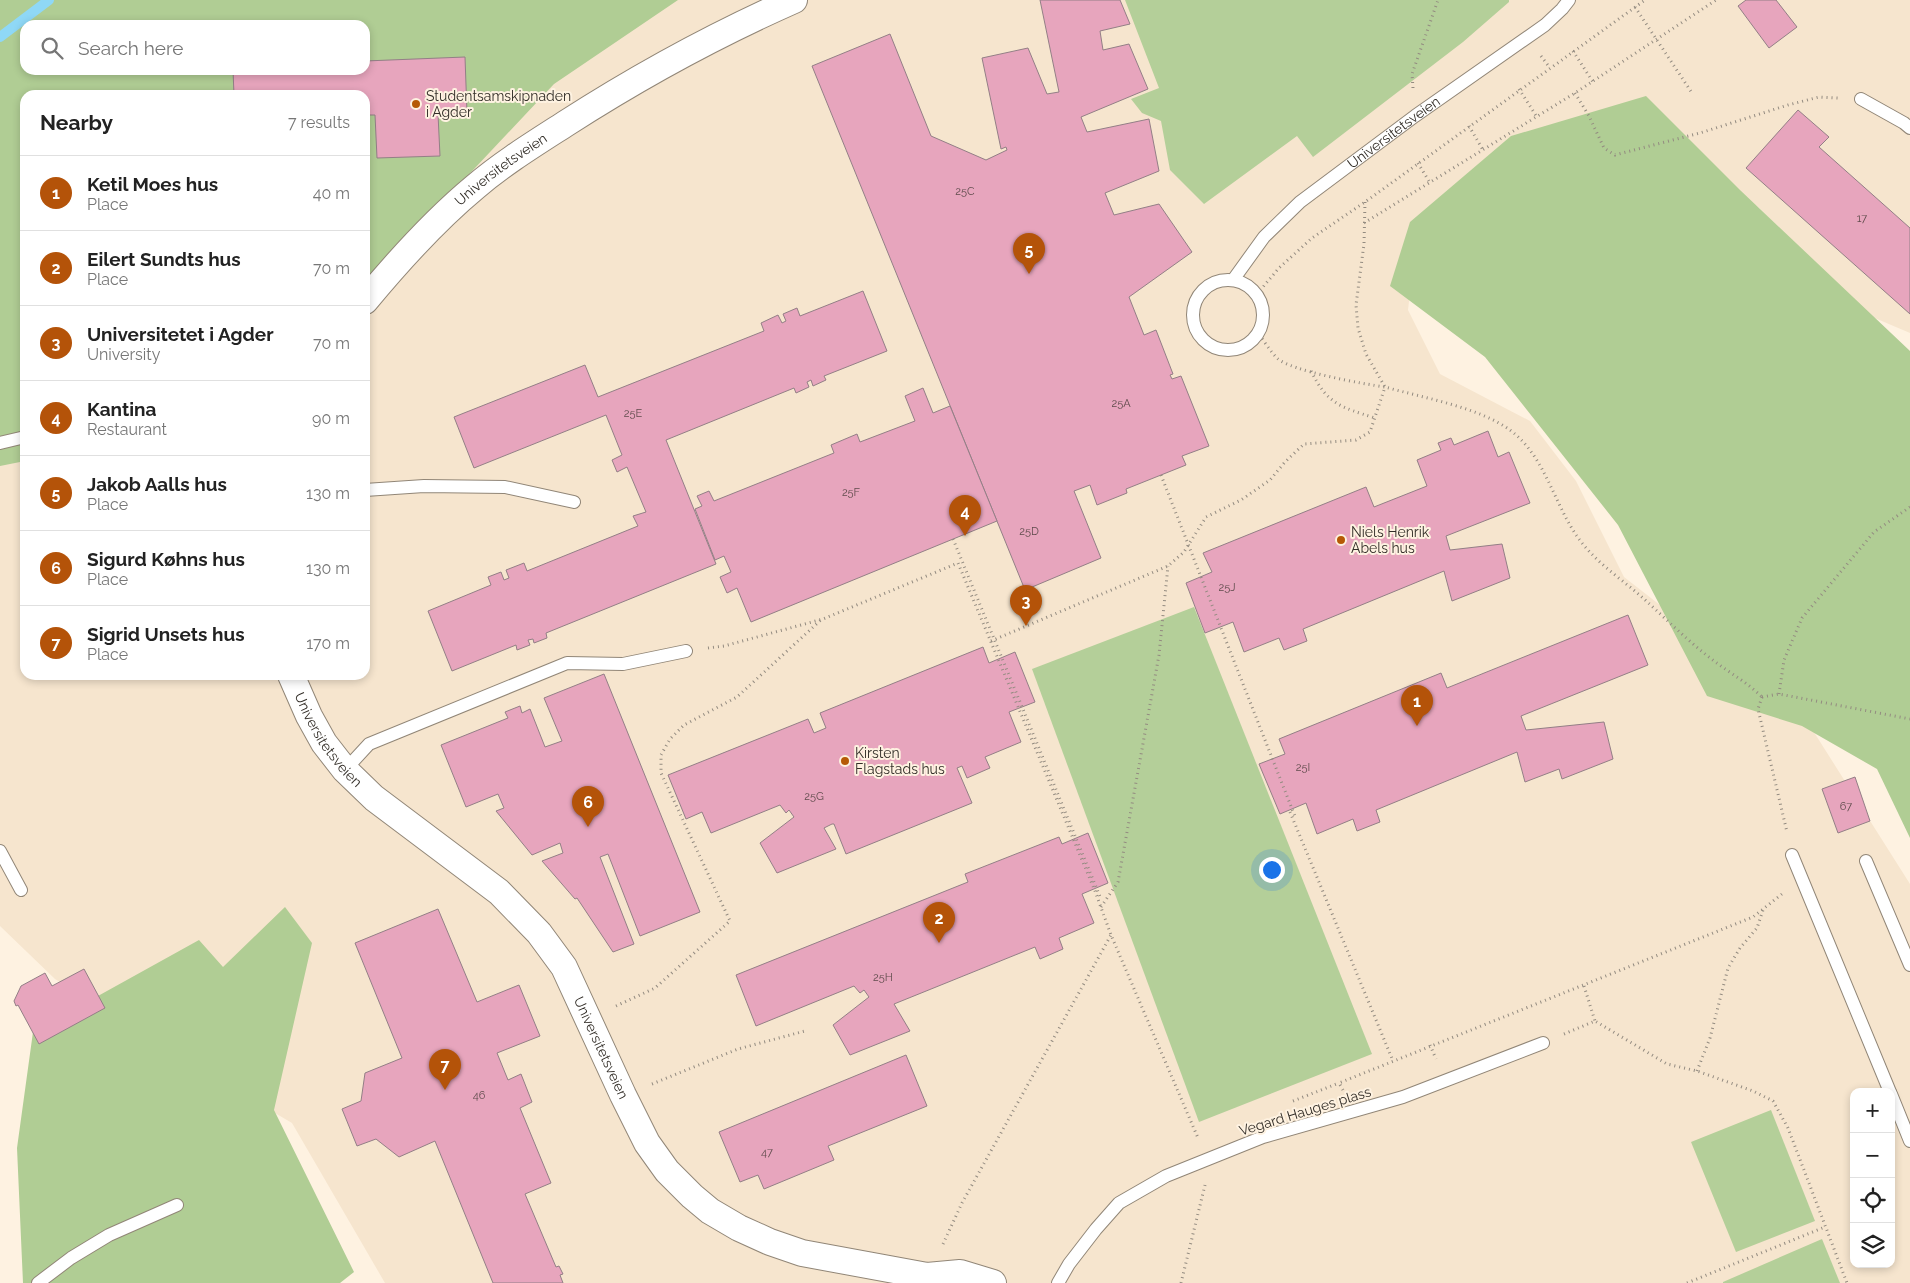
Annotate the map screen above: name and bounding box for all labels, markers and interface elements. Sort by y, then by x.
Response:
search box [20,20,370,75]
icon: search [38,34,66,62]
text: Search here [78,37,184,59]
place label: Studentsamskipnaden i Agder [426,88,571,120]
street label: Universitetsveien [1344,93,1443,172]
marker: Studentsamskipnaden i Agder [410,98,422,110]
text: Nearby [40,110,113,135]
text: 7 results [288,113,350,132]
street label: Universitetsveien [451,130,550,209]
text: Ketil Moes hus [87,173,218,195]
text: 1 [52,184,60,203]
text: 40 m [313,184,350,203]
house number: 25C [955,185,975,198]
text: Place [87,195,128,214]
house number: 17 [1857,212,1867,225]
pin: 5 [1013,233,1045,274]
text: Eilert Sundts hus [87,248,241,270]
text: 2 [51,259,61,278]
text: 70 m [313,259,350,278]
text: Place [87,270,128,289]
text: Universitetet i Agder [87,323,274,345]
text: 3 [52,334,60,353]
text: 70 m [313,334,350,353]
text: University [87,345,160,364]
house number: 25A [1111,397,1131,410]
text: Kantina [87,398,157,420]
house number: 25E [624,407,643,420]
text: 4 [51,409,61,428]
text: 90 m [312,409,350,428]
text: Restaurant [87,420,167,439]
text: Jakob Aalls hus [87,473,227,495]
text: 5 [52,484,60,503]
text: 130 m [306,484,350,503]
house number: 25F [842,486,861,499]
text: Place [87,495,128,514]
pin: 4 [949,495,981,536]
place label: Niels Henrik Abels hus [1351,524,1430,556]
house number: 25D [1019,525,1039,538]
marker: Niels Henrik Abels hus [1335,534,1347,546]
text: Sigurd Køhns hus [87,548,245,570]
text: 6 [51,559,61,578]
text: 130 m [306,559,350,578]
text: Place [87,570,128,589]
house number: 25J [1218,581,1236,594]
pin: 3 [1010,585,1042,626]
text: Sigrid Unsets hus [87,623,245,645]
text: 7 [52,634,60,653]
text: 170 m [306,634,350,653]
text: Place [87,645,128,664]
pin: 1 [1401,685,1433,726]
street label: Universitetsveien [292,690,365,790]
place label: Kirsten Flagstads hus [855,745,945,777]
marker: Kirsten Flagstads hus [839,755,851,767]
house number: 25I [1296,761,1310,774]
pin: 6 [572,786,604,827]
house number: 25G [804,790,824,803]
house number: 67 [1840,800,1852,813]
your location [1259,857,1285,883]
pin: 2 [923,902,955,943]
house number: 25H [873,971,893,984]
street label: Universitetsveien [571,994,632,1101]
pin: 7 [429,1049,461,1090]
street label: Vegard Hauges plass [1237,1083,1373,1139]
map controls [1850,1088,1895,1268]
button: + [1850,1088,1895,1133]
house number: 46 [473,1089,486,1102]
button: − [1850,1133,1895,1178]
house number: 47 [761,1146,773,1159]
button: locate [1850,1178,1895,1223]
button: layers [1850,1223,1895,1268]

